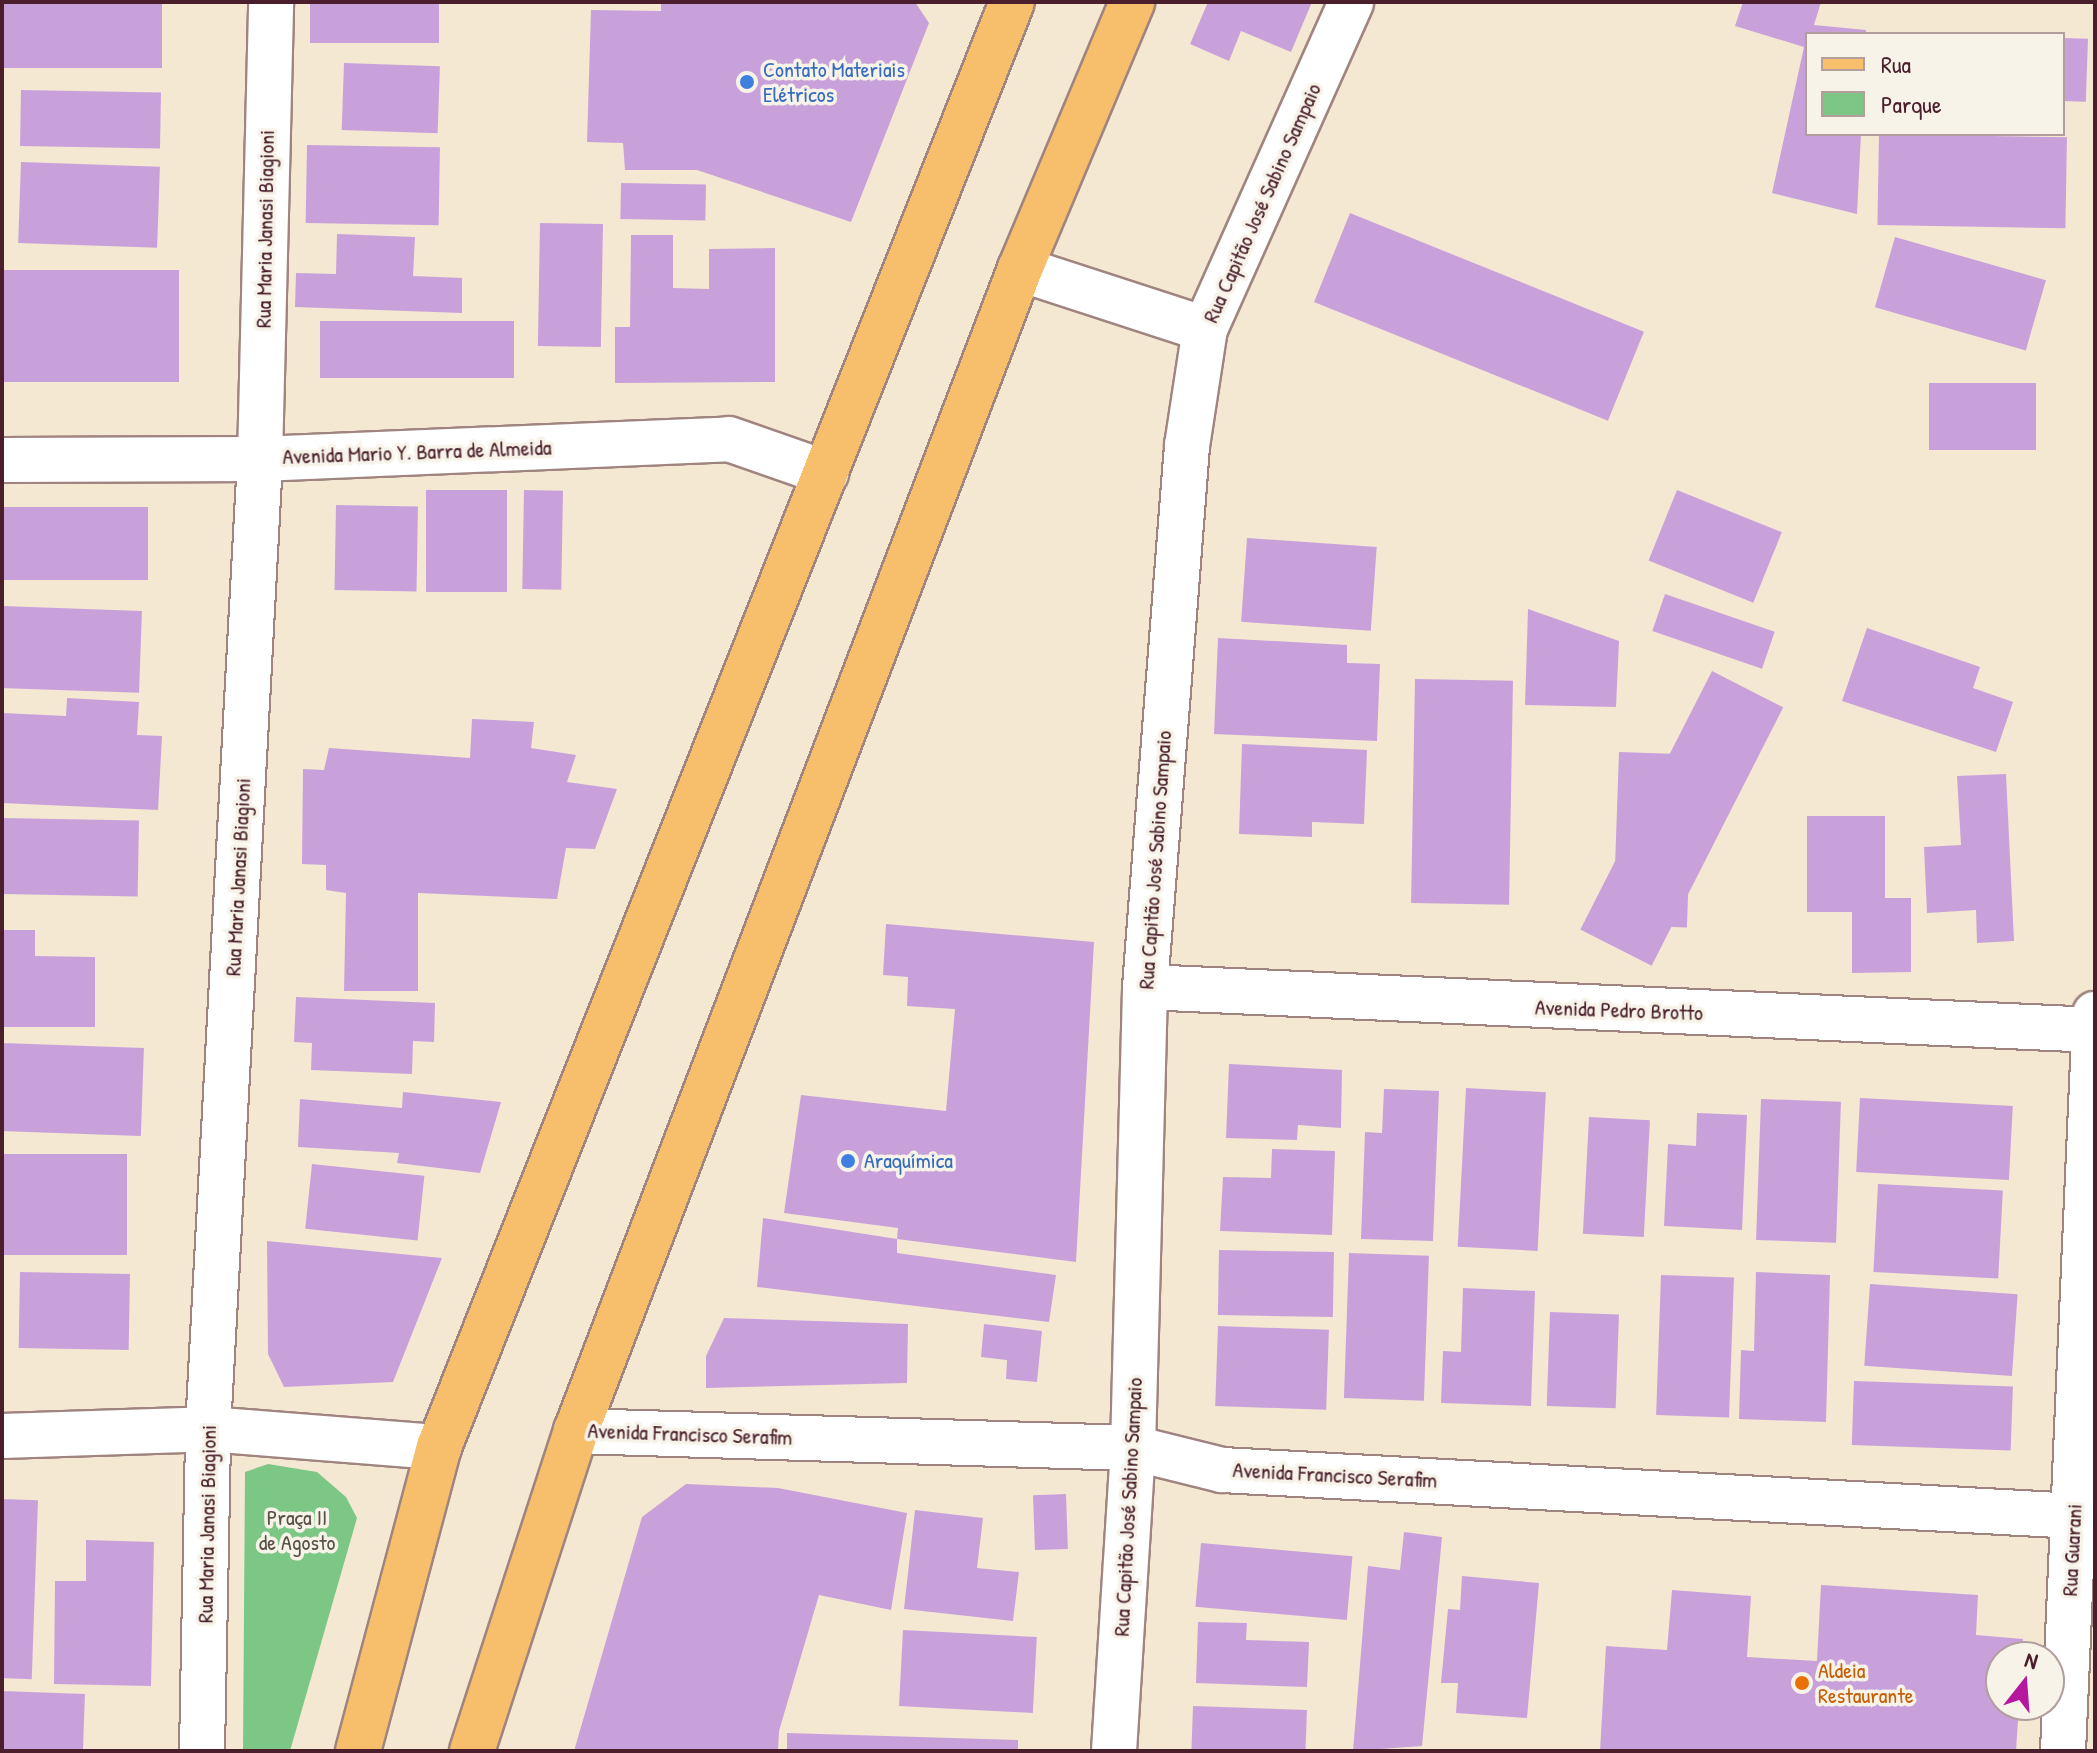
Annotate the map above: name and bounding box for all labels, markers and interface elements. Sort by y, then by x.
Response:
legend [1805,32,2065,136]
text: Rua [1881,48,1911,80]
place label: Contato Materiais Elétricos [763,56,905,108]
marker: Contato Materiais Elétricos [738,73,756,91]
street label: Rua Capitão José Sabino Sampaio [1197,79,1327,327]
text: Parque [1881,88,1941,120]
street label: Rua Maria Janasi Biagioni [250,130,280,328]
street label: Avenida Mario Y. Barra de Almeida [282,434,552,470]
street label: Rua Capitão José Sabino Sampaio [1133,730,1177,990]
street label: Rua Maria Janasi Biagioni [220,777,256,977]
street label: Avenida Pedro Brotto [1534,994,1704,1026]
place label: Araquímica [864,1148,953,1174]
marker: Araquímica [839,1152,857,1170]
street label: Rua Capitão José Sabino Sampaio [1108,1377,1148,1637]
street label: Avenida Francisco Serafim [587,1417,793,1451]
street label: Rua Maria Janasi Biagioni [192,1425,222,1623]
street label: Avenida Francisco Serafim [1232,1456,1438,1494]
street label: Rua Guarani [2056,1503,2088,1597]
park label: Praça II de Agosto [259,1504,335,1556]
north arrow [1985,1641,2065,1721]
text: N [2021,1644,2041,1676]
place label: Aldeia Restaurante [1818,1657,1914,1708]
marker: Aldeia Restaurante [1793,1674,1811,1692]

